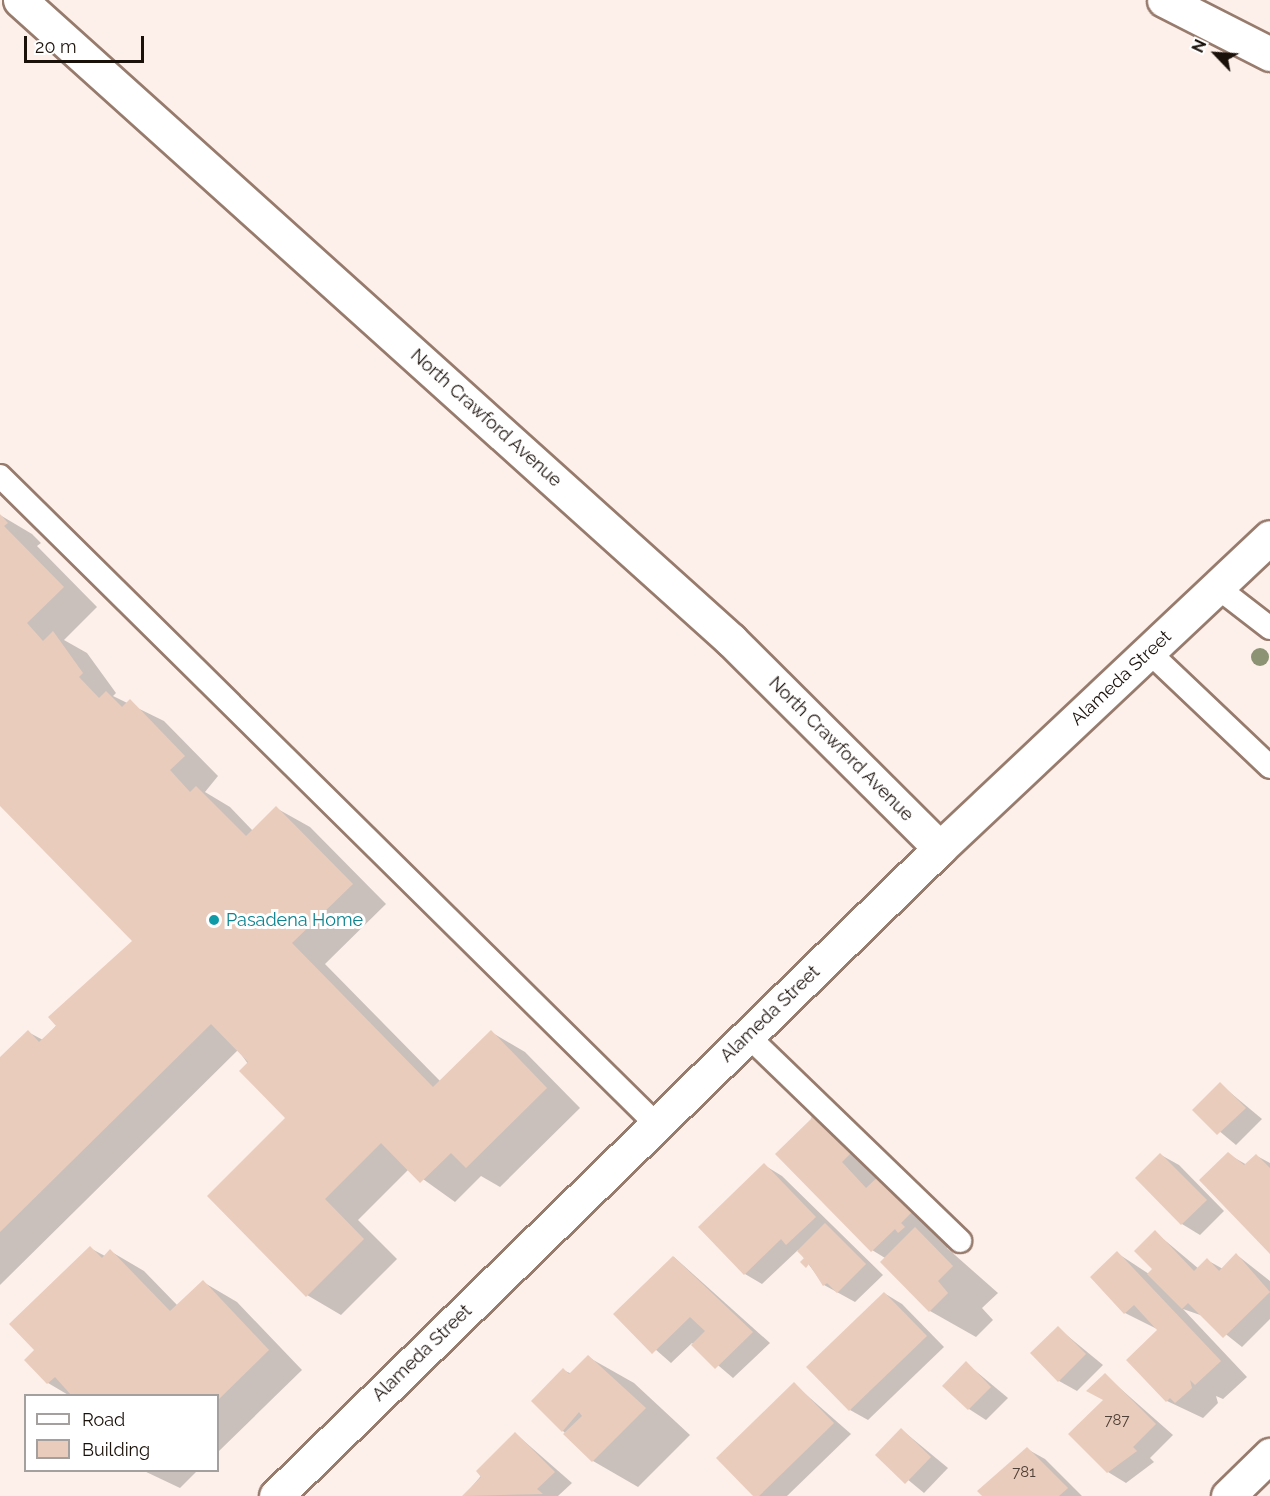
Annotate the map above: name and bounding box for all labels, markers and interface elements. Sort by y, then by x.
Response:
scale bar [27,24,147,62]
north arrow [1186,24,1246,84]
text: 20 m [35,36,77,57]
text: N [1188,37,1210,56]
street label: North Crawford Avenue [406,344,566,492]
street label: Alameda Street [1066,626,1176,730]
street label: North Crawford Avenue [764,672,918,826]
place label: Pasadena Home [226,909,363,931]
marker: Pasadena Home [207,913,221,927]
street label: Alameda Street [716,961,824,1067]
street label: Alameda Street [368,1300,476,1406]
legend [24,1394,219,1472]
text: Road [82,1409,125,1430]
house number: 787 [1105,1412,1129,1430]
text: Building [82,1439,150,1460]
house number: 781 [1012,1464,1036,1482]

